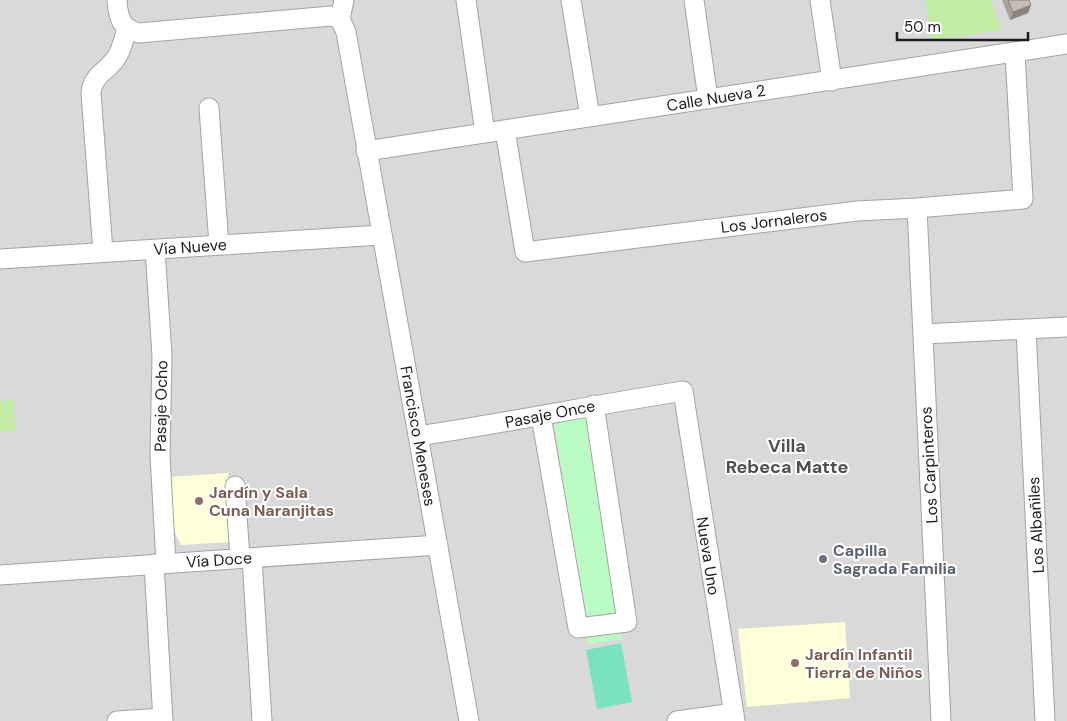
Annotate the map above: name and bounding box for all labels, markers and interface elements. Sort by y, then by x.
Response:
scale bar [897,10,1028,42]
text: 50 m [904,17,941,37]
street label: Calle Nueva 2 [665,80,767,116]
street label: Los Jornaleros [720,204,828,238]
street label: Vía Nueve [153,234,227,260]
street label: Pasaje Ocho [150,360,172,452]
street label: Francisco Meneses [395,364,441,508]
street label: Pasaje Once [503,395,597,433]
street label: Los Carpinteros [915,406,943,524]
district label: Villa Rebeca Matte [726,434,848,479]
street label: Los Albañiles [1023,476,1049,574]
place label: Jardín y Sala Cuna Naranjitas [209,482,334,521]
marker: Jardín y Sala Cuna Naranjitas [193,495,205,507]
street label: Nueva Uno [691,515,725,597]
place label: Capilla Sagrada Familia [833,540,956,579]
street label: Vía Doce [185,547,253,573]
marker: Capilla Sagrada Familia [817,553,829,565]
place label: Jardín Infantil Tierra de Niños [805,644,923,683]
marker: Jardín Infantil Tierra de Niños [789,657,801,669]

